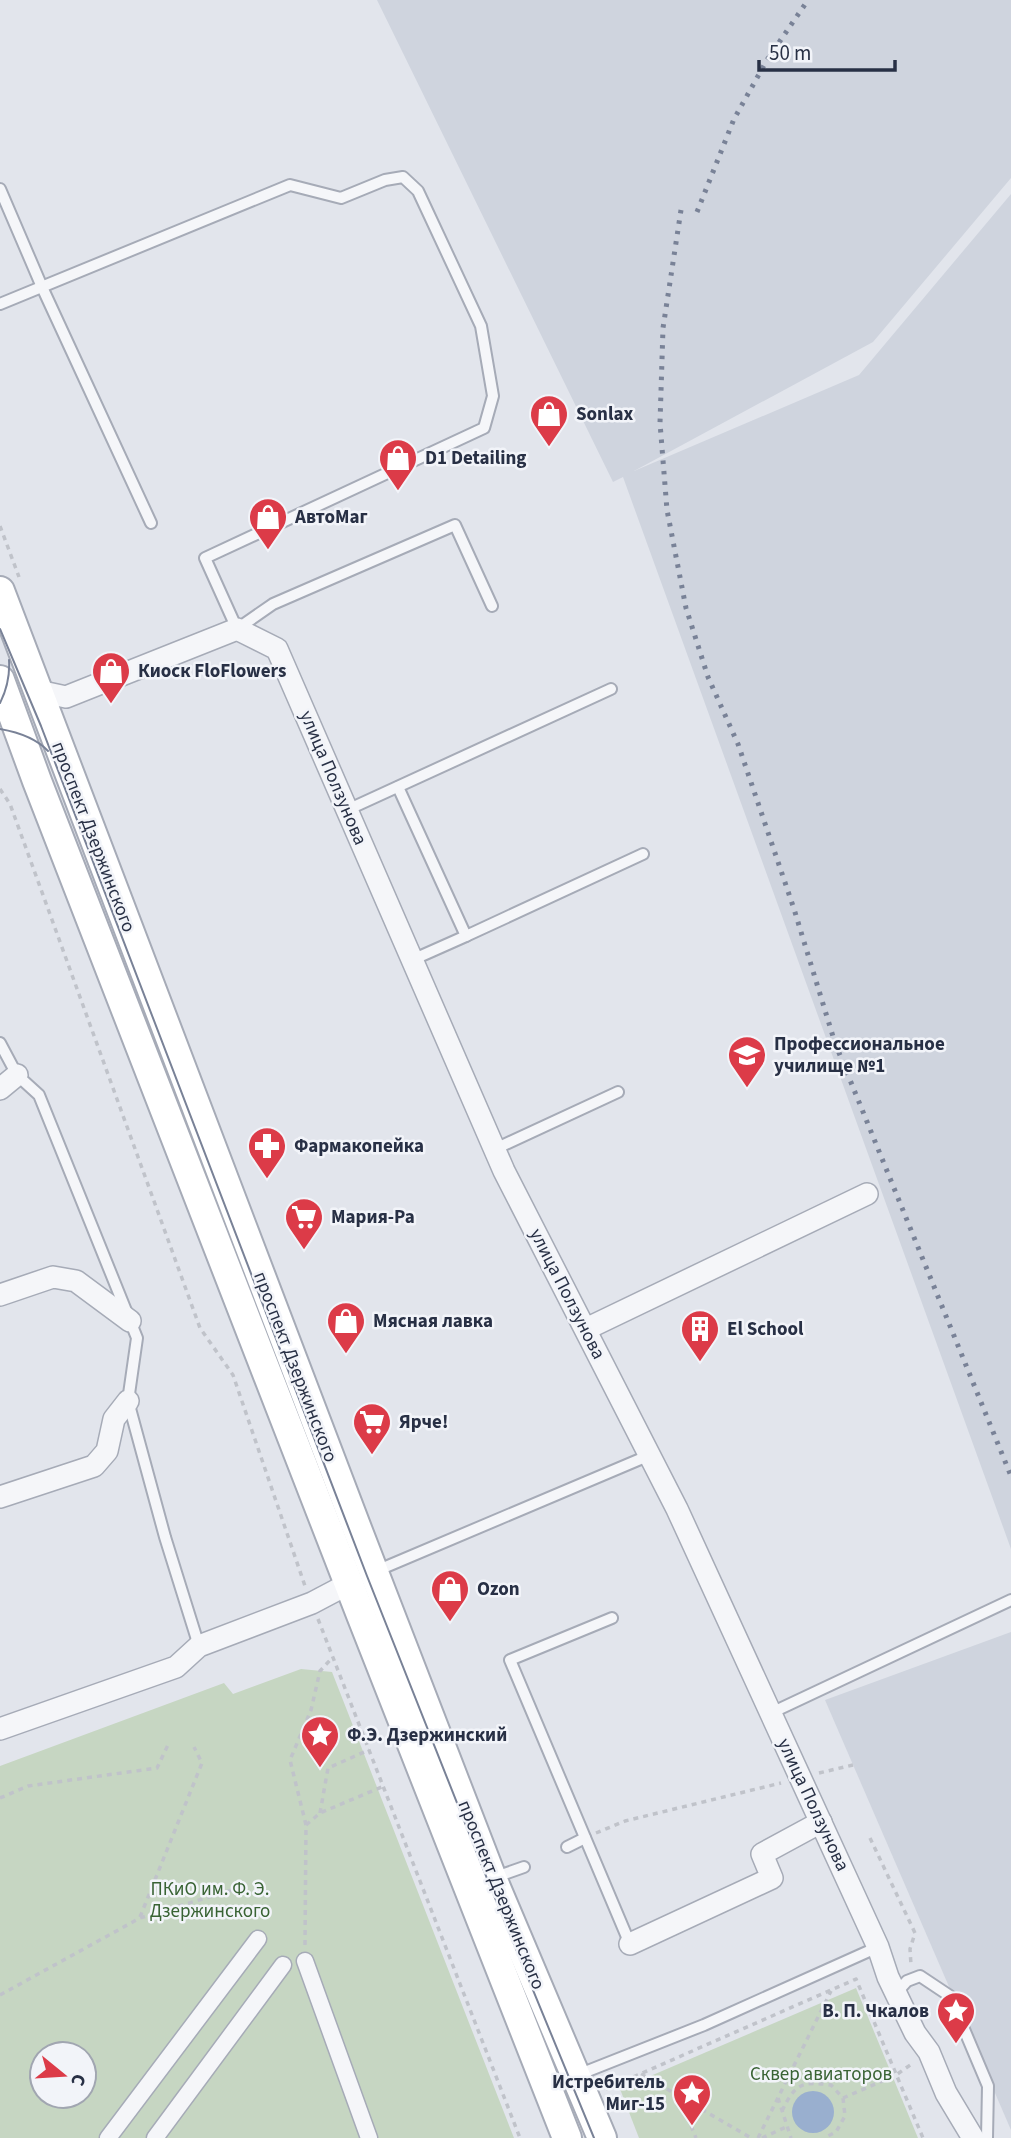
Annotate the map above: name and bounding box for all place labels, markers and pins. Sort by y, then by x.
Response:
shop icon: Sonlax [528,393,570,448]
place label: Sonlax [576,401,633,428]
shop icon: D1 Detailing [377,437,419,492]
place label: D1 Detailing [425,445,526,472]
shop icon: АвтоМаг [247,496,289,551]
place label: АвтоМаг [294,504,368,531]
shop icon: Киоск FloFlowers [90,650,132,705]
place label: Киоск FloFlowers [138,658,286,685]
place label: Профессиональное училище №1 [774,1031,945,1080]
school or university icon: Профессиональное училище №1 [726,1034,768,1089]
pharmacy icon: Фармакопейка [246,1125,288,1180]
place label: Фармакопейка [294,1133,424,1160]
supermarket icon: Мария-Ра [283,1196,325,1251]
place label: Мария-Ра [331,1204,415,1231]
shop icon: Мясная лавка [325,1300,367,1355]
place label: Мясная лавка [373,1308,493,1335]
building icon: El School [679,1308,721,1363]
place label: El School [727,1316,804,1343]
supermarket icon: Ярче! [351,1401,393,1456]
place label: Ярче! [399,1409,448,1436]
shop icon: Ozon [429,1568,471,1623]
place label: Ozon [477,1576,520,1603]
place icon: Ф.Э. Дзержинский [299,1714,341,1769]
place label: Ф.Э. Дзержинский [347,1722,507,1749]
place icon: В. П. Чкалов [935,1990,977,2045]
place label: В. П. Чкалов [822,1998,929,2025]
place label: Истребитель Миг-15 [552,2069,665,2118]
place icon: Истребитель Миг-15 [671,2072,713,2127]

